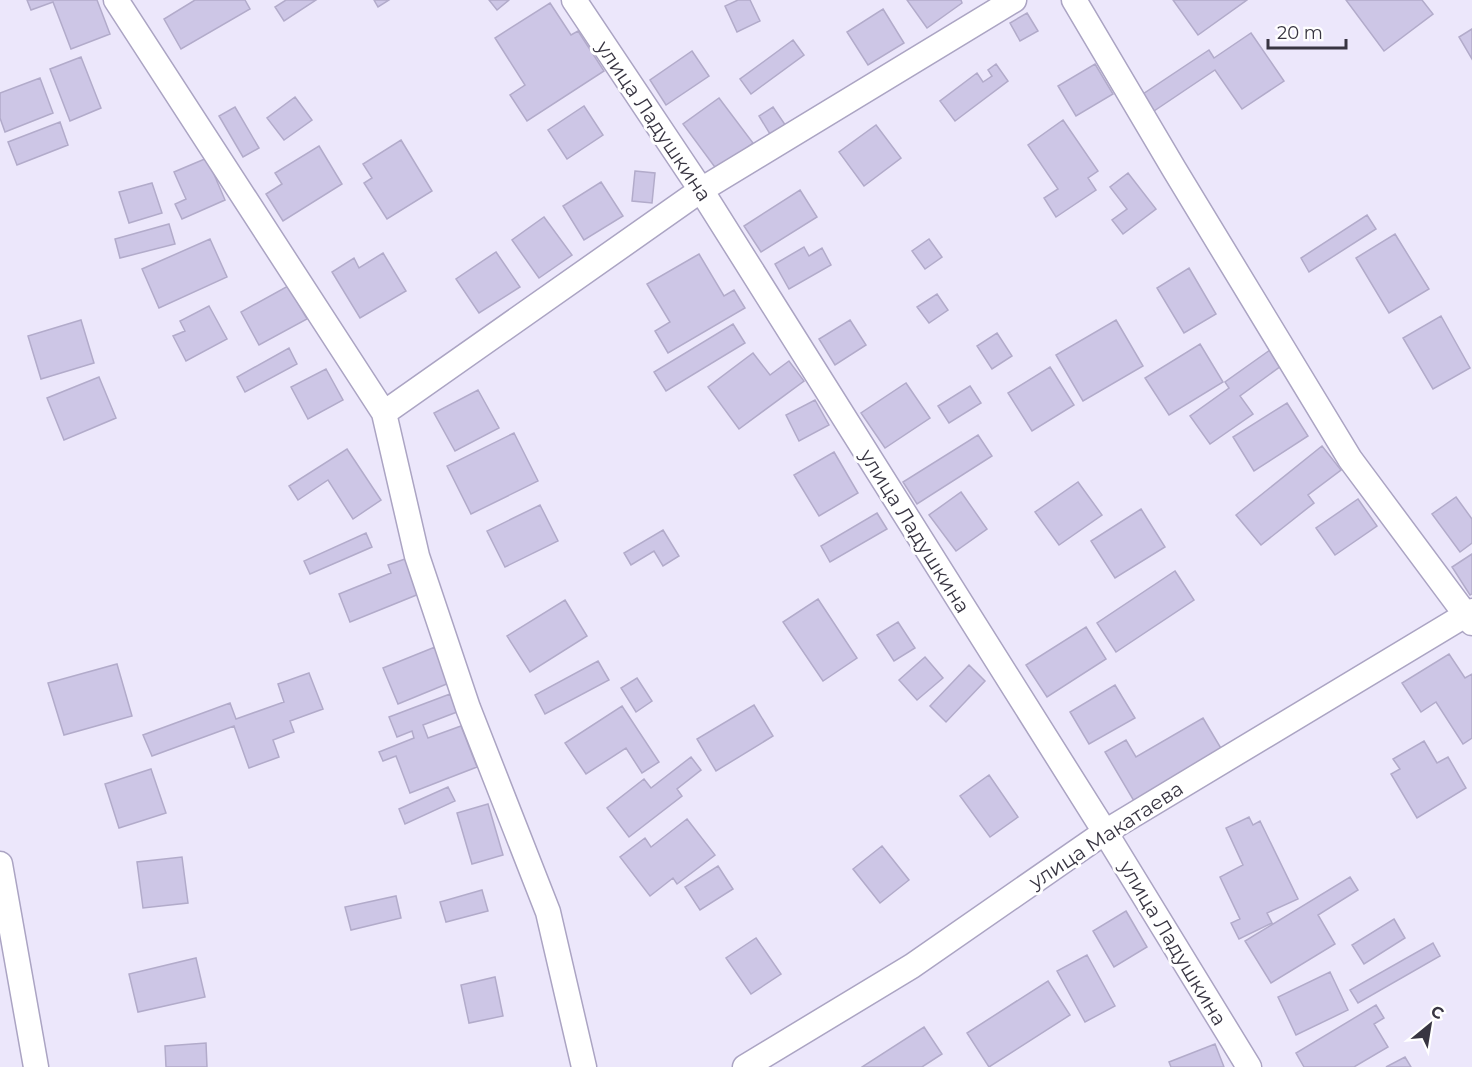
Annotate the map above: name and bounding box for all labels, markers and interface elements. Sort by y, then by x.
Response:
scale bar [1268,12,1346,50]
text: 20 m [1277,22,1323,44]
street label: улица Ладушкина [591,35,717,206]
street label: улица Ладушкина [854,444,975,617]
street label: улица Макатаева [1024,776,1188,894]
street label: улица Ладушкина [1114,855,1232,1030]
north arrow [1400,995,1460,1055]
text: С [1427,1001,1447,1024]

